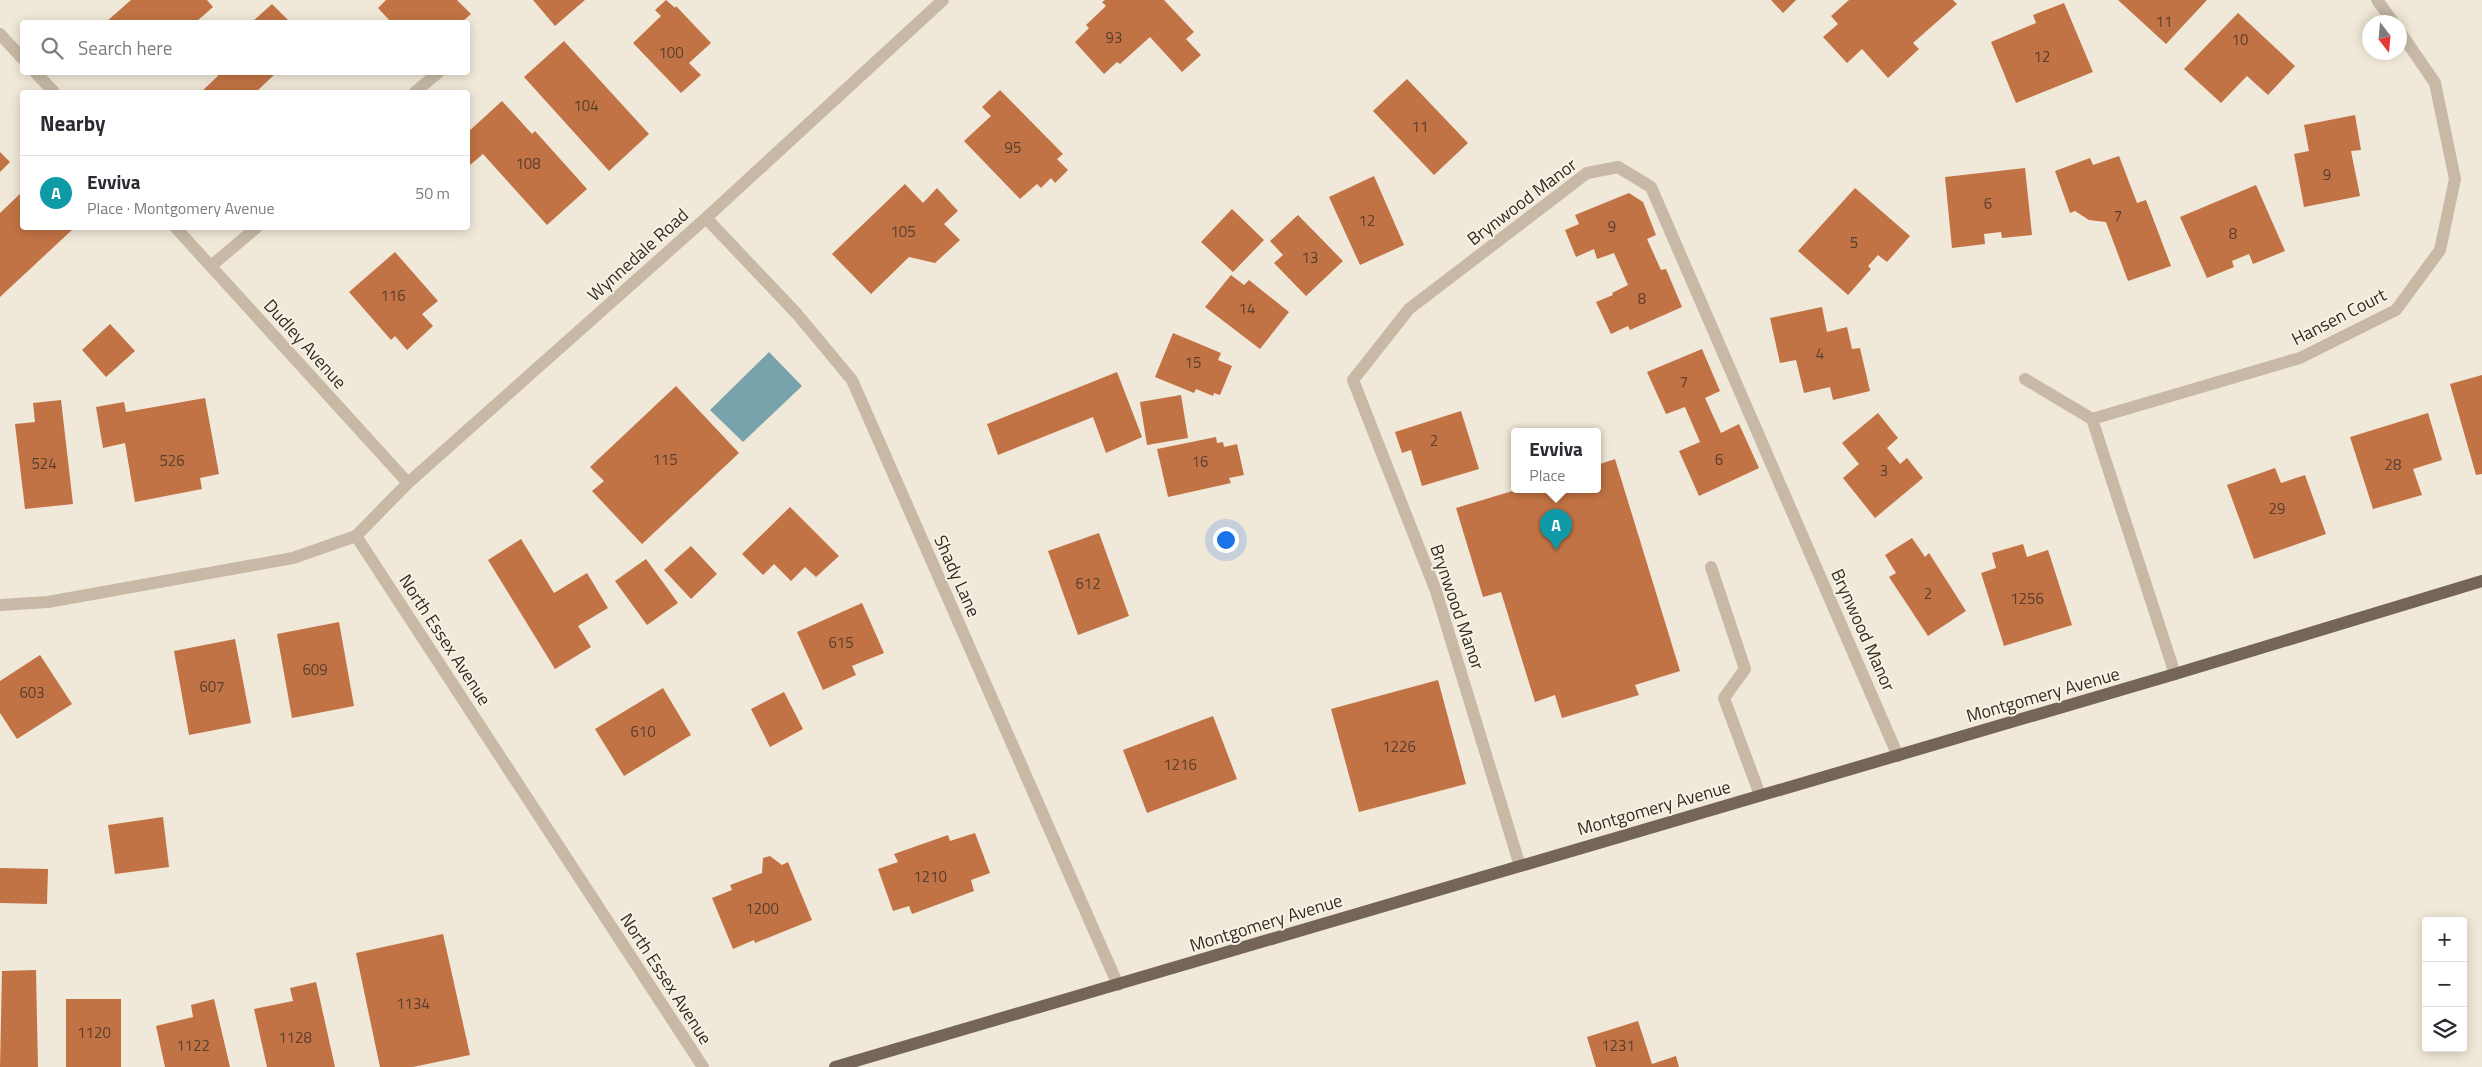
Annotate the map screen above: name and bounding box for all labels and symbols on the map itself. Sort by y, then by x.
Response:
house number: 11 [2156,10,2172,33]
north arrow [2362,15,2407,60]
house number: 93 [1106,26,1122,49]
house number: 10 [2232,28,2248,51]
house number: 100 [658,41,684,64]
house number: 12 [2034,45,2050,68]
house number: 104 [573,94,599,117]
house number: 11 [1412,115,1428,138]
house number: 95 [1005,136,1021,159]
street label: Brynwood Manor [1461,151,1582,252]
house number: 108 [515,152,541,175]
house number: 9 [2323,163,2331,186]
house number: 6 [1984,192,1992,215]
street label: Wynnedale Road [581,202,694,307]
house number: 7 [2114,204,2122,227]
house number: 12 [1359,209,1375,232]
house number: 9 [1608,215,1616,238]
house number: 105 [890,220,916,243]
house number: 8 [2229,222,2237,245]
house number: 5 [1850,231,1858,254]
house number: 13 [1302,246,1318,269]
street label: Hansen Court [2287,281,2391,352]
house number: 116 [380,284,406,307]
house number: 8 [1638,287,1646,310]
street label: Dudley Avenue [258,293,353,395]
house number: 14 [1239,297,1255,320]
house number: 4 [1816,342,1824,365]
house number: 15 [1185,351,1201,374]
house number: 7 [1680,370,1688,393]
house number: 2 [1430,429,1438,452]
house number: 115 [652,448,678,471]
house number: 6 [1715,448,1723,471]
house number: 526 [159,449,185,472]
house number: 16 [1192,450,1208,473]
house number: 524 [31,452,57,475]
house number: 28 [2385,453,2401,476]
house number: 3 [1880,459,1888,482]
house number: 29 [2269,497,2285,520]
pin: A [1540,509,1572,550]
your location [1213,527,1239,553]
street label: Shady Lane [927,531,987,621]
street label: Brynwood Manor [1423,540,1492,673]
street label: Brynwood Manor [1824,564,1902,695]
street label: North Essex Avenue [393,569,498,711]
house number: 612 [1075,572,1101,595]
house number: 2 [1924,582,1932,605]
house number: 1256 [2010,587,2044,610]
house number: 615 [828,631,854,654]
house number: 609 [302,658,328,681]
street label: Montgomery Avenue [1963,660,2123,729]
house number: 607 [199,675,225,698]
house number: 603 [19,681,45,704]
house number: 610 [630,720,656,743]
house number: 1226 [1382,735,1416,758]
house number: 1216 [1163,753,1197,776]
street label: Montgomery Avenue [1574,773,1734,842]
house number: 1210 [913,865,947,888]
street label: Montgomery Avenue [1186,886,1346,959]
house number: 1200 [745,897,779,920]
street label: North Essex Avenue [614,908,719,1050]
house number: 1134 [396,992,430,1015]
house number: 1120 [77,1021,111,1044]
house number: 1128 [278,1026,312,1049]
house number: 1122 [176,1034,210,1057]
house number: 1231 [1601,1034,1635,1057]

